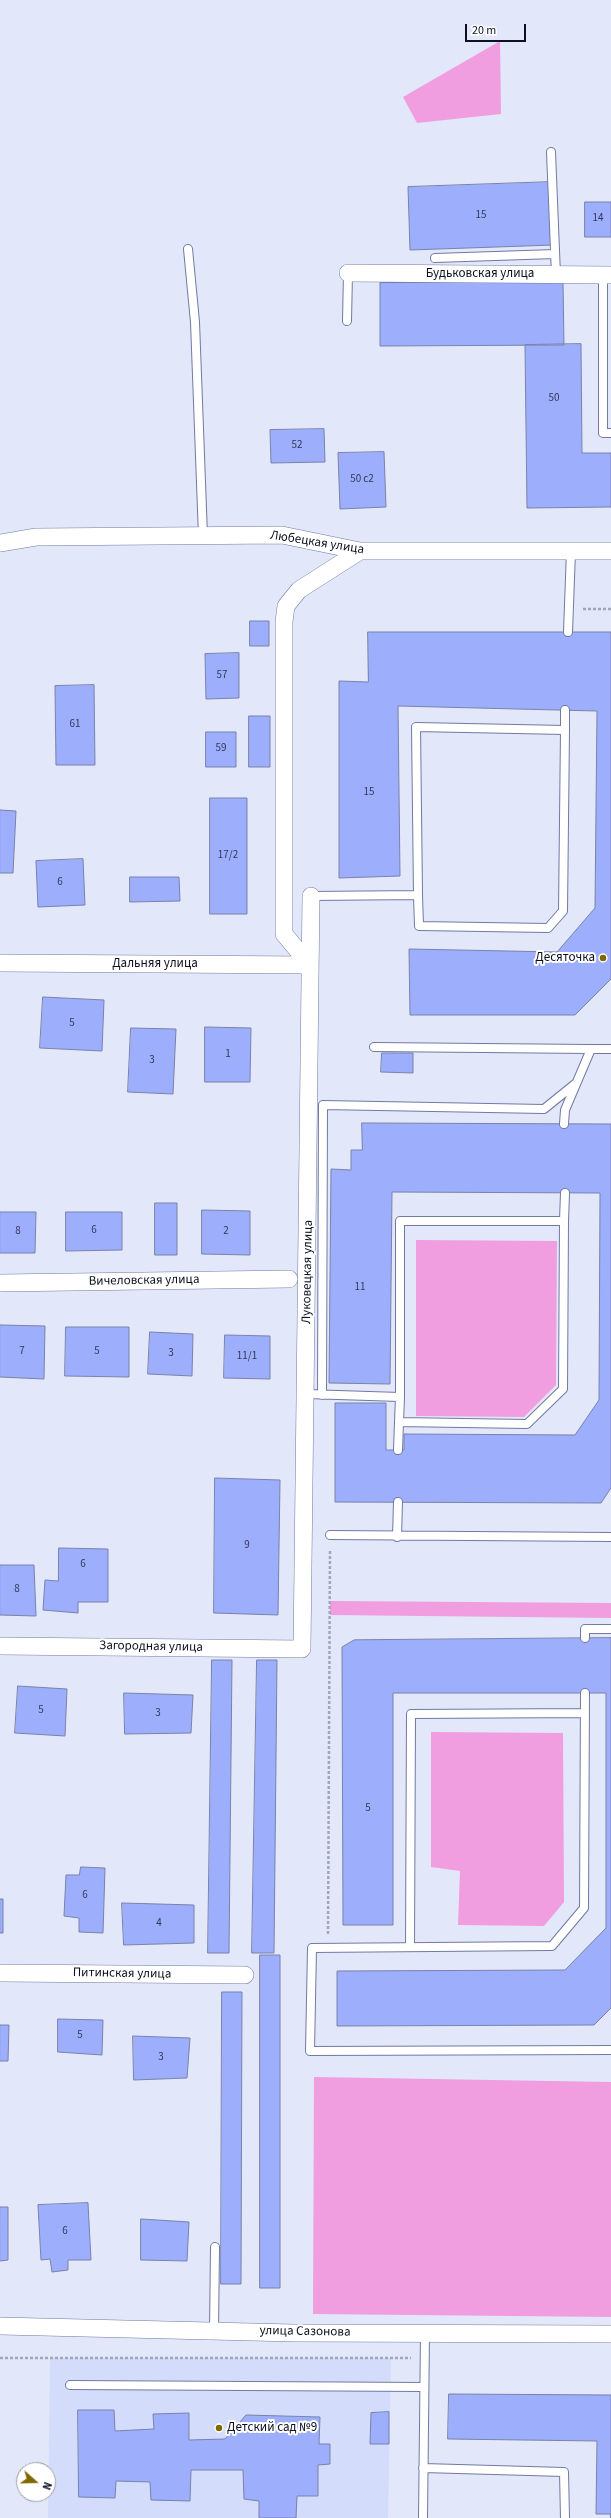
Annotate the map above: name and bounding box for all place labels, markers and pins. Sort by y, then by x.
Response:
place label: Десяточка [535,950,595,966]
marker: Десяточка [598,953,608,963]
place label: Детский сад №9 [227,2420,317,2436]
marker: Детский сад №9 [214,2423,224,2433]

